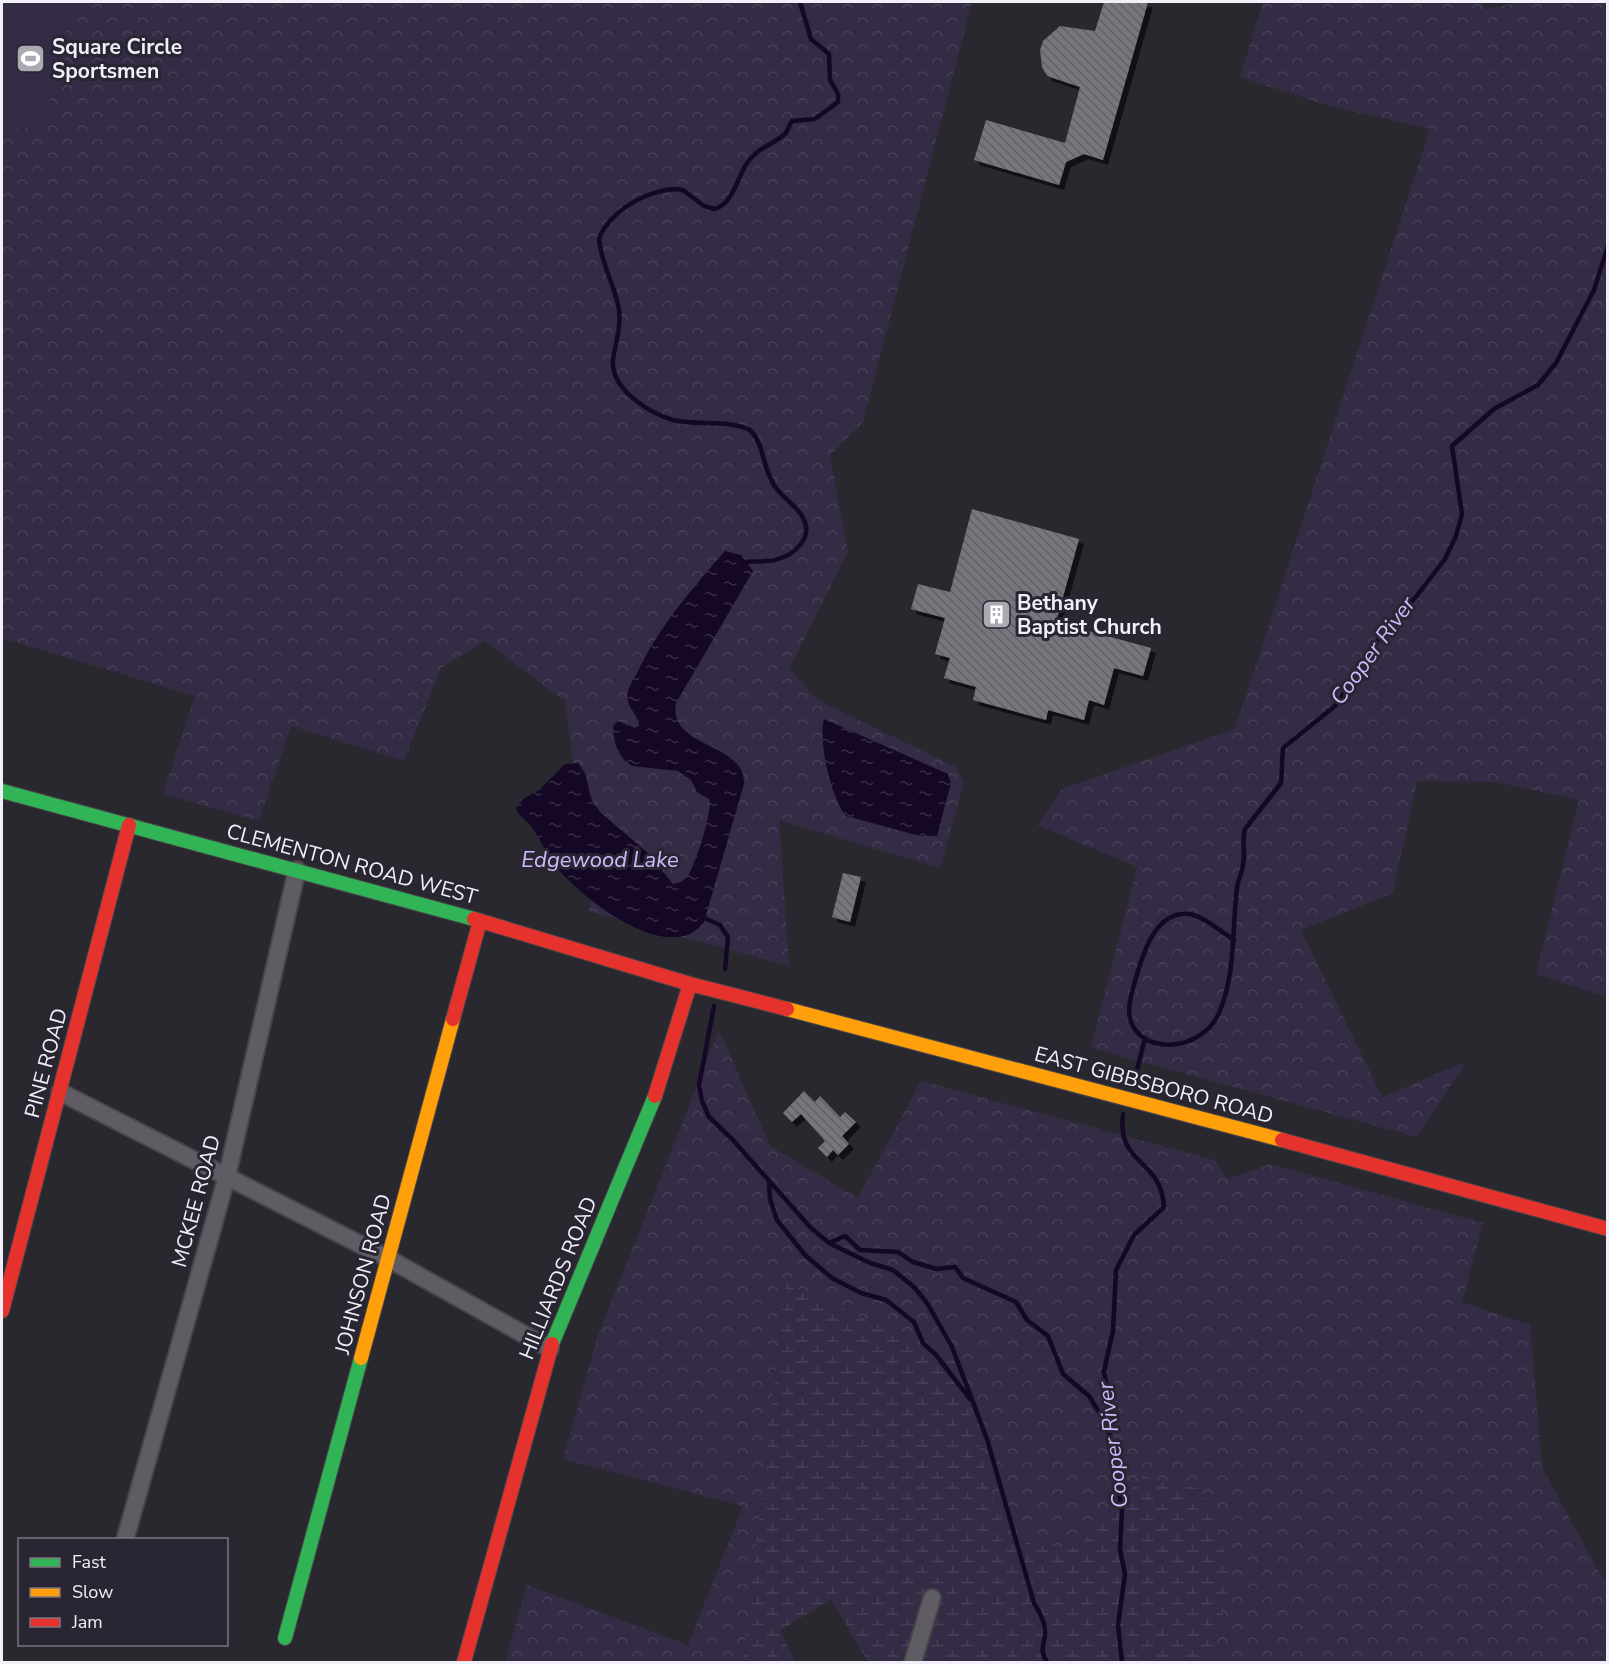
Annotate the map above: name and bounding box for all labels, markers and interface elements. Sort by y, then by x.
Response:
place label: Square Circle Sportsmen [52,33,182,85]
sports icon: Square Circle Sportsmen [15,43,47,75]
place label: Bethany Baptist Church [1017,589,1162,641]
water label: Cooper River [1323,590,1423,711]
building icon: Bethany Baptist Church [980,599,1012,631]
street label: CLEMENTON ROAD WEST [223,817,481,911]
water label: Edgewood Lake [521,845,679,875]
street label: PINE ROAD [18,1005,74,1121]
street label: EAST GIBBSBORO ROAD [1032,1040,1276,1130]
street label: MCKEE ROAD [165,1132,227,1270]
street label: JOHNSON ROAD [328,1191,398,1358]
street label: HILLIARDS ROAD [513,1192,603,1364]
water label: Cooper River [1090,1379,1136,1510]
legend [18,1538,228,1646]
text: Fast [72,1550,107,1574]
text: Slow [72,1580,113,1604]
text: Jam [71,1610,103,1634]

